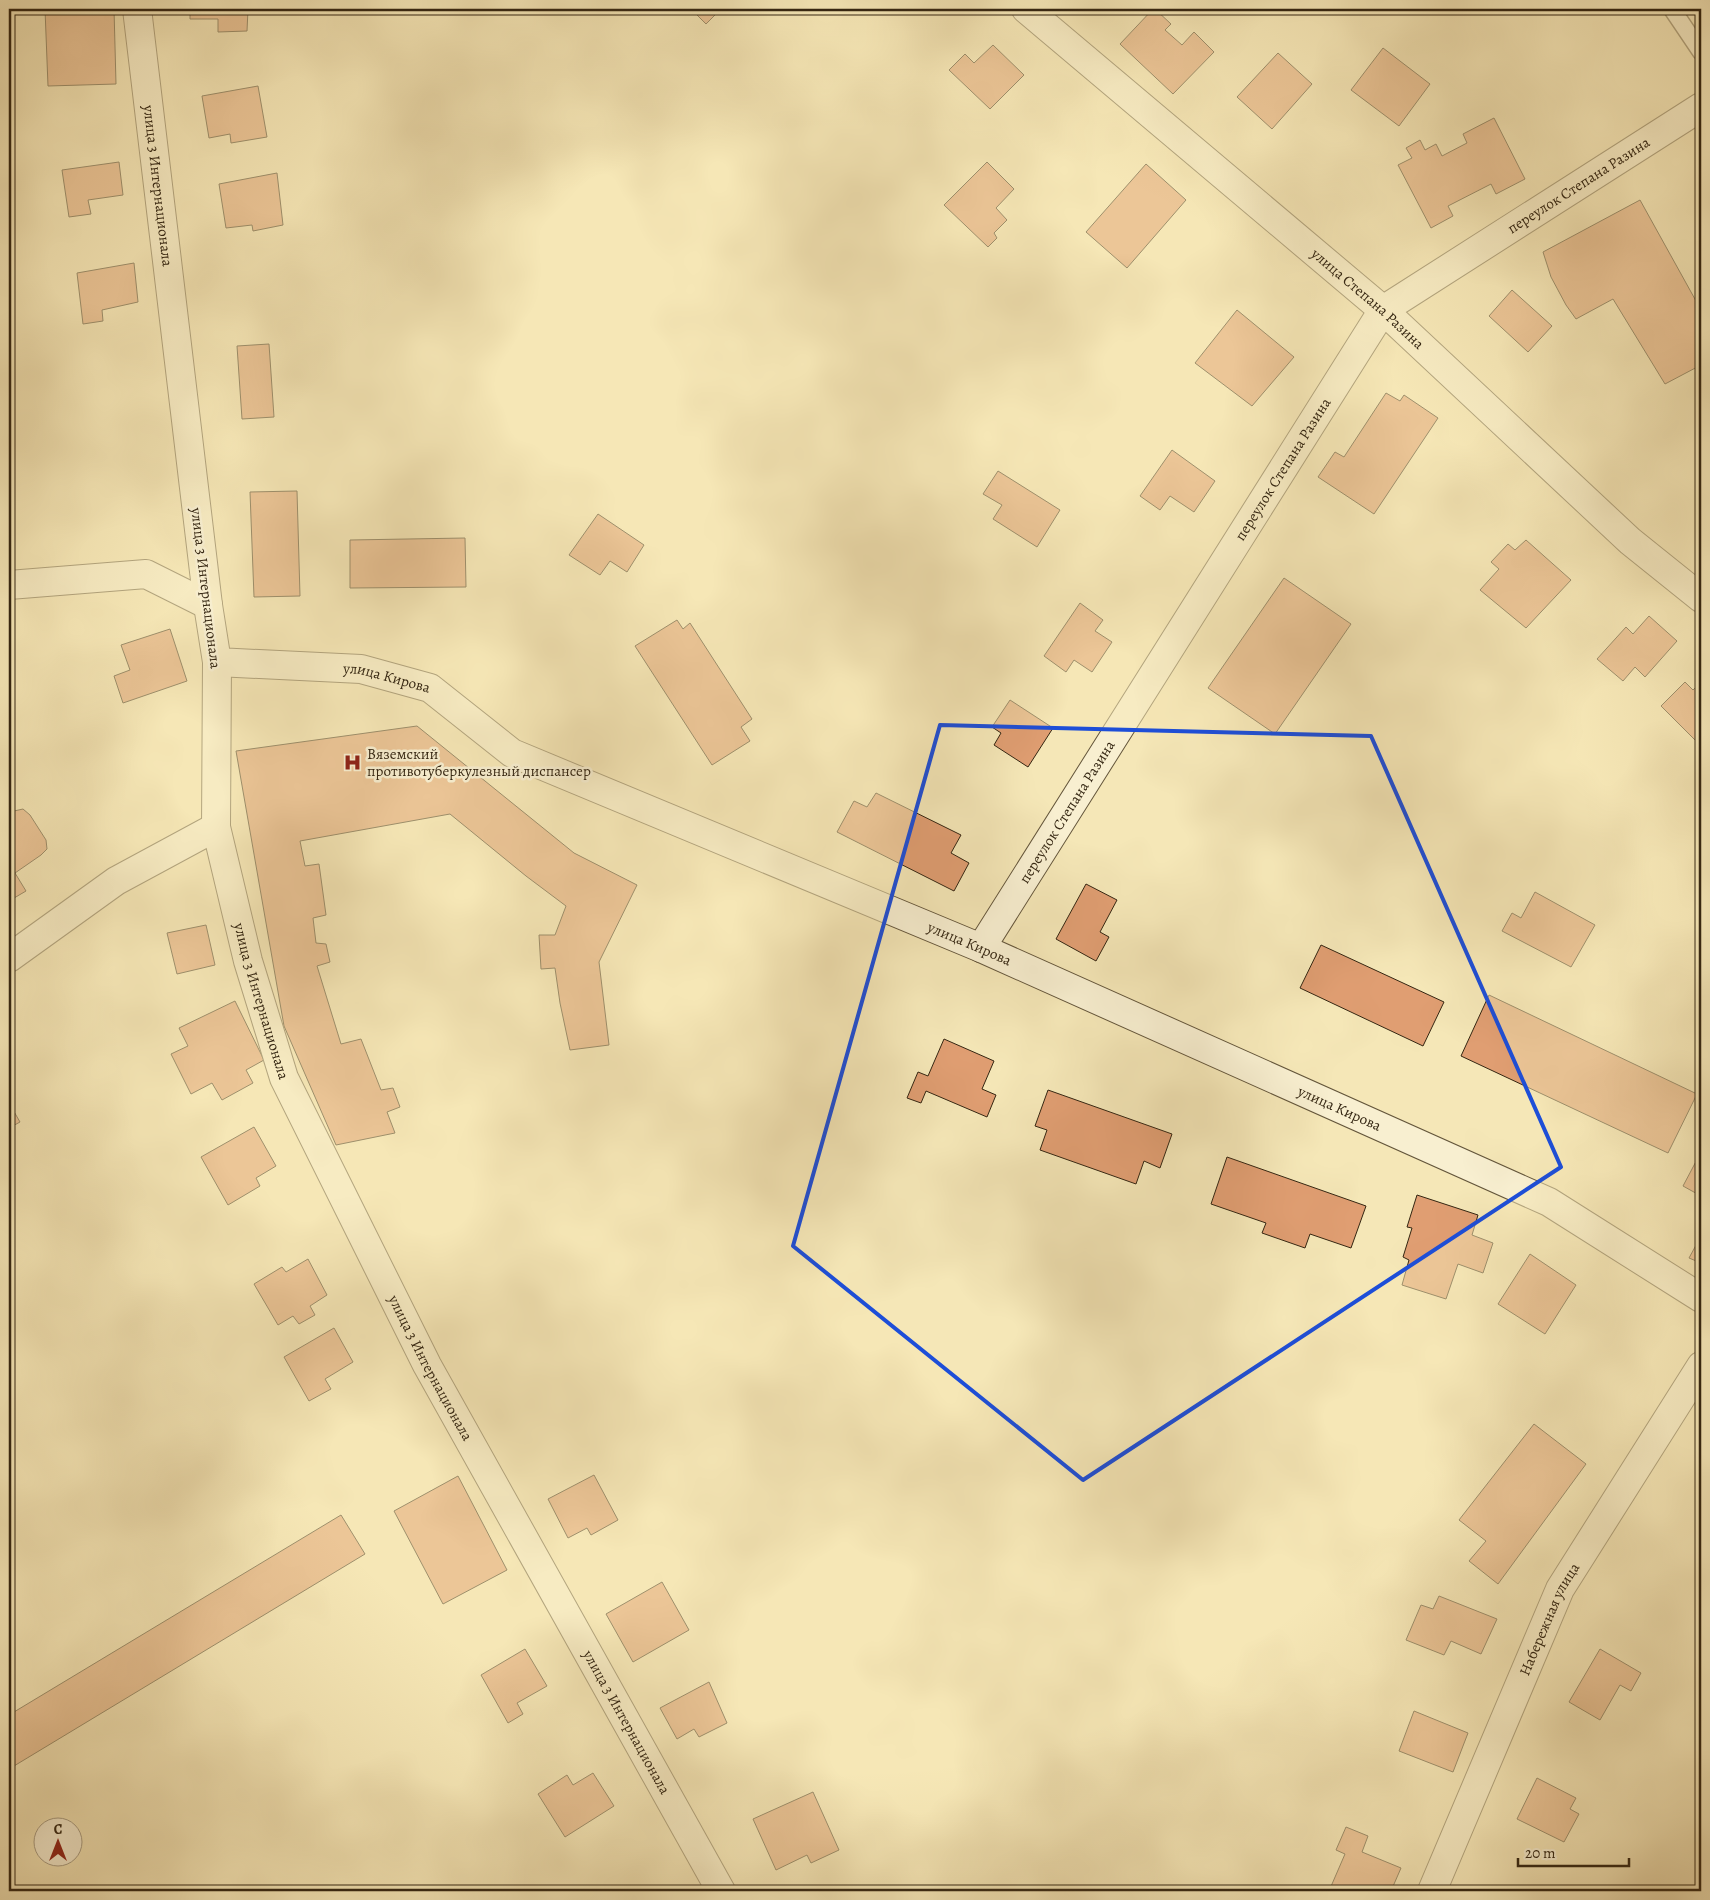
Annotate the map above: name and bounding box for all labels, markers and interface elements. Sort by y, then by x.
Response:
street label: улица 3 Интернационала [138,103,178,268]
street label: переулок Степана Разина [1503,132,1654,238]
street label: улица Степана Разина [1306,243,1429,354]
street label: переулок Степана Разина [1230,394,1335,544]
street label: улица 3 Интернационала [186,505,226,670]
street label: улица Кирова [342,658,433,698]
street label: переулок Степана Разина [1014,736,1119,887]
place label: Вяземский противотуберкулезный диспансер [367,744,591,781]
hospital icon: Вяземский противотуберкулезный диспансер [343,753,363,773]
street label: улица Кирова [924,917,1015,970]
street label: улица 3 Интернационала [229,920,294,1082]
street label: улица Кирова [1294,1081,1384,1136]
street label: улица 3 Интернационала [383,1291,477,1444]
street label: Набережная улица [1514,1559,1584,1679]
street label: улица 3 Интернационала [578,1646,675,1798]
north arrow [32,1818,82,1868]
text: С [54,1820,63,1839]
scale bar [1518,1835,1629,1867]
text: 20 m [1525,1843,1556,1863]

